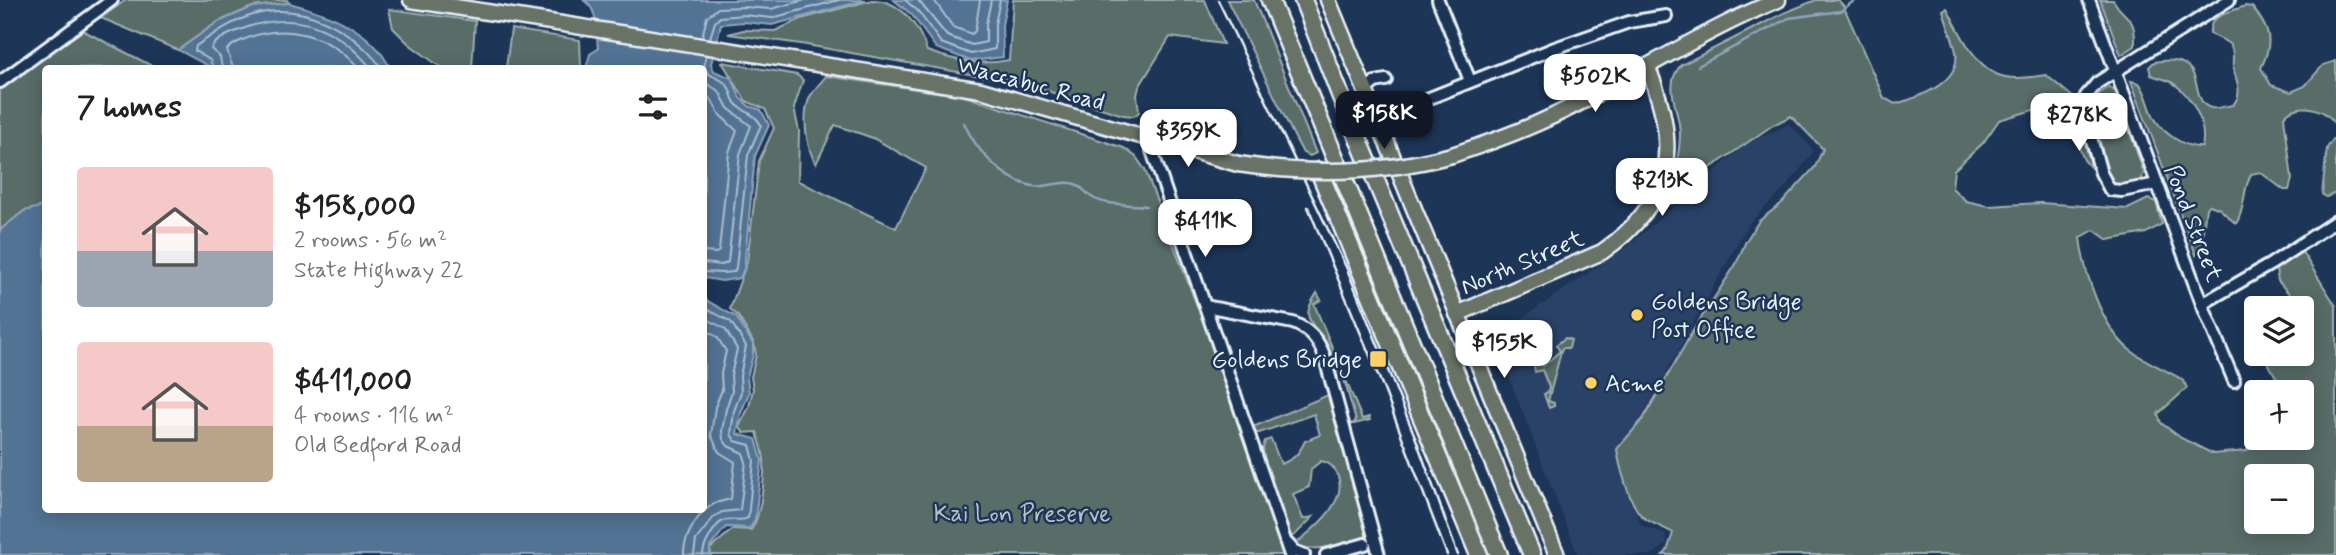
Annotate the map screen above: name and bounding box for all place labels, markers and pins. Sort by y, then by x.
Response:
pin: $502K [1546,54,1644,114]
pin: $158K [1335,92,1433,151]
pin: $278K [2030,94,2128,153]
pin: $359K [1139,110,1237,169]
pin: $213K [1613,158,1711,218]
pin: $411K [1156,200,1254,259]
place label: Goldens Bridge Post Office [1651,287,1802,346]
marker: Goldens Bridge Post Office [1629,307,1645,323]
pin: $155K [1455,320,1553,380]
place label: Goldens Bridge [1211,345,1362,378]
marker: Goldens Bridge [1368,349,1388,369]
place label: Acme [1605,369,1664,400]
marker: Acme [1583,375,1599,391]

